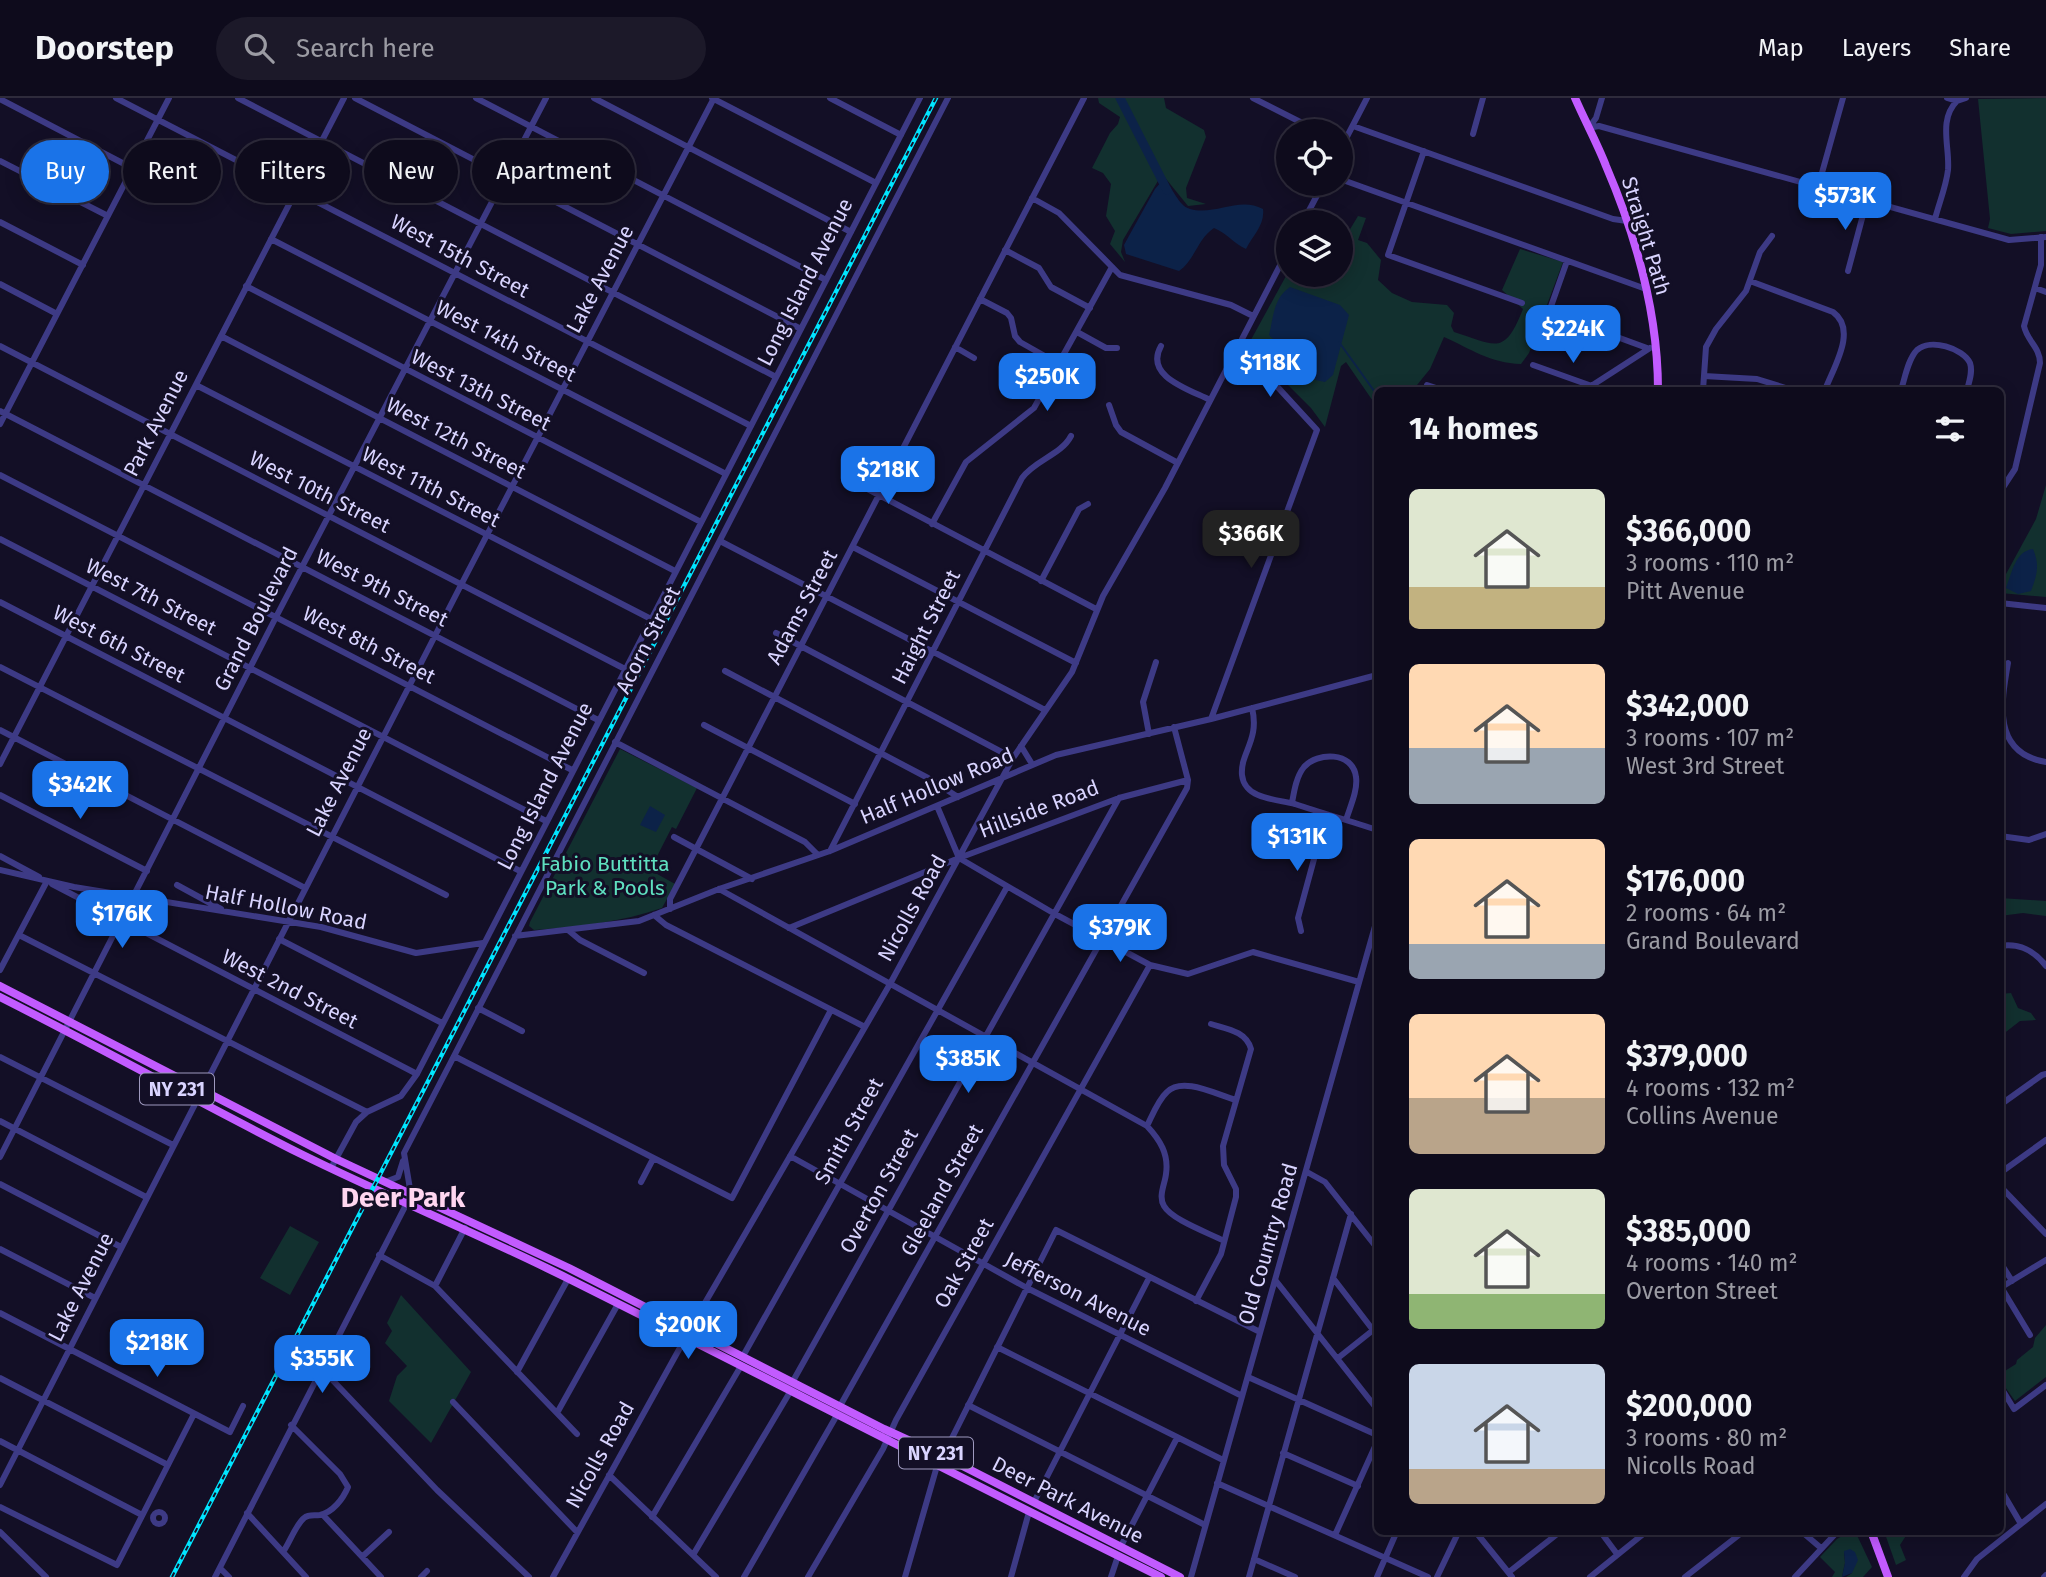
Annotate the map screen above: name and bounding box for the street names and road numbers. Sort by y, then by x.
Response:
street label: Straight Path [1616,174,1676,298]
street label: Long Island Avenue [752,194,858,370]
street label: West 15th Street [386,209,534,304]
street label: Lake Avenue [561,220,639,338]
street label: West 14th Street [431,294,581,388]
street label: West 13th Street [407,344,556,437]
street label: Park Avenue [118,365,194,481]
street label: West 12th Street [382,392,531,485]
street label: West 11th Street [357,441,505,533]
street label: West 10th Street [245,445,395,539]
street label: Grand Boulevard [208,542,304,696]
street label: West 9th Street [312,544,453,633]
street label: Adams Street [761,545,843,669]
street label: West 7th Street [81,553,221,641]
street label: Haight Street [886,565,966,689]
street label: Acorn Street [610,582,686,698]
street label: West 6th Street [48,599,190,689]
street label: West 8th Street [298,600,440,690]
street label: Long Island Avenue [492,698,598,874]
street label: Lake Avenue [300,723,378,841]
street label: Half Hollow Road [856,742,1018,830]
street label: Hillside Road [975,774,1103,844]
street label: Nicolls Road [872,850,952,966]
street label: Half Hollow Road [203,879,369,935]
street label: West 2nd Street [218,944,363,1035]
street label: Smith Street [809,1073,889,1189]
road number: NY 231 [140,1074,214,1105]
street label: Gleeland Street [895,1119,989,1261]
street label: Overton Street [834,1124,924,1258]
street label: Old Country Road [1233,1160,1303,1328]
street label: Oak Street [929,1213,1000,1313]
street label: Lake Avenue [42,1228,120,1346]
street label: Jefferson Avenue [1001,1246,1155,1342]
street label: Nicolls Road [560,1397,640,1513]
road number: NY 231 [899,1438,973,1469]
street label: Deer Park Avenue [988,1451,1148,1549]

